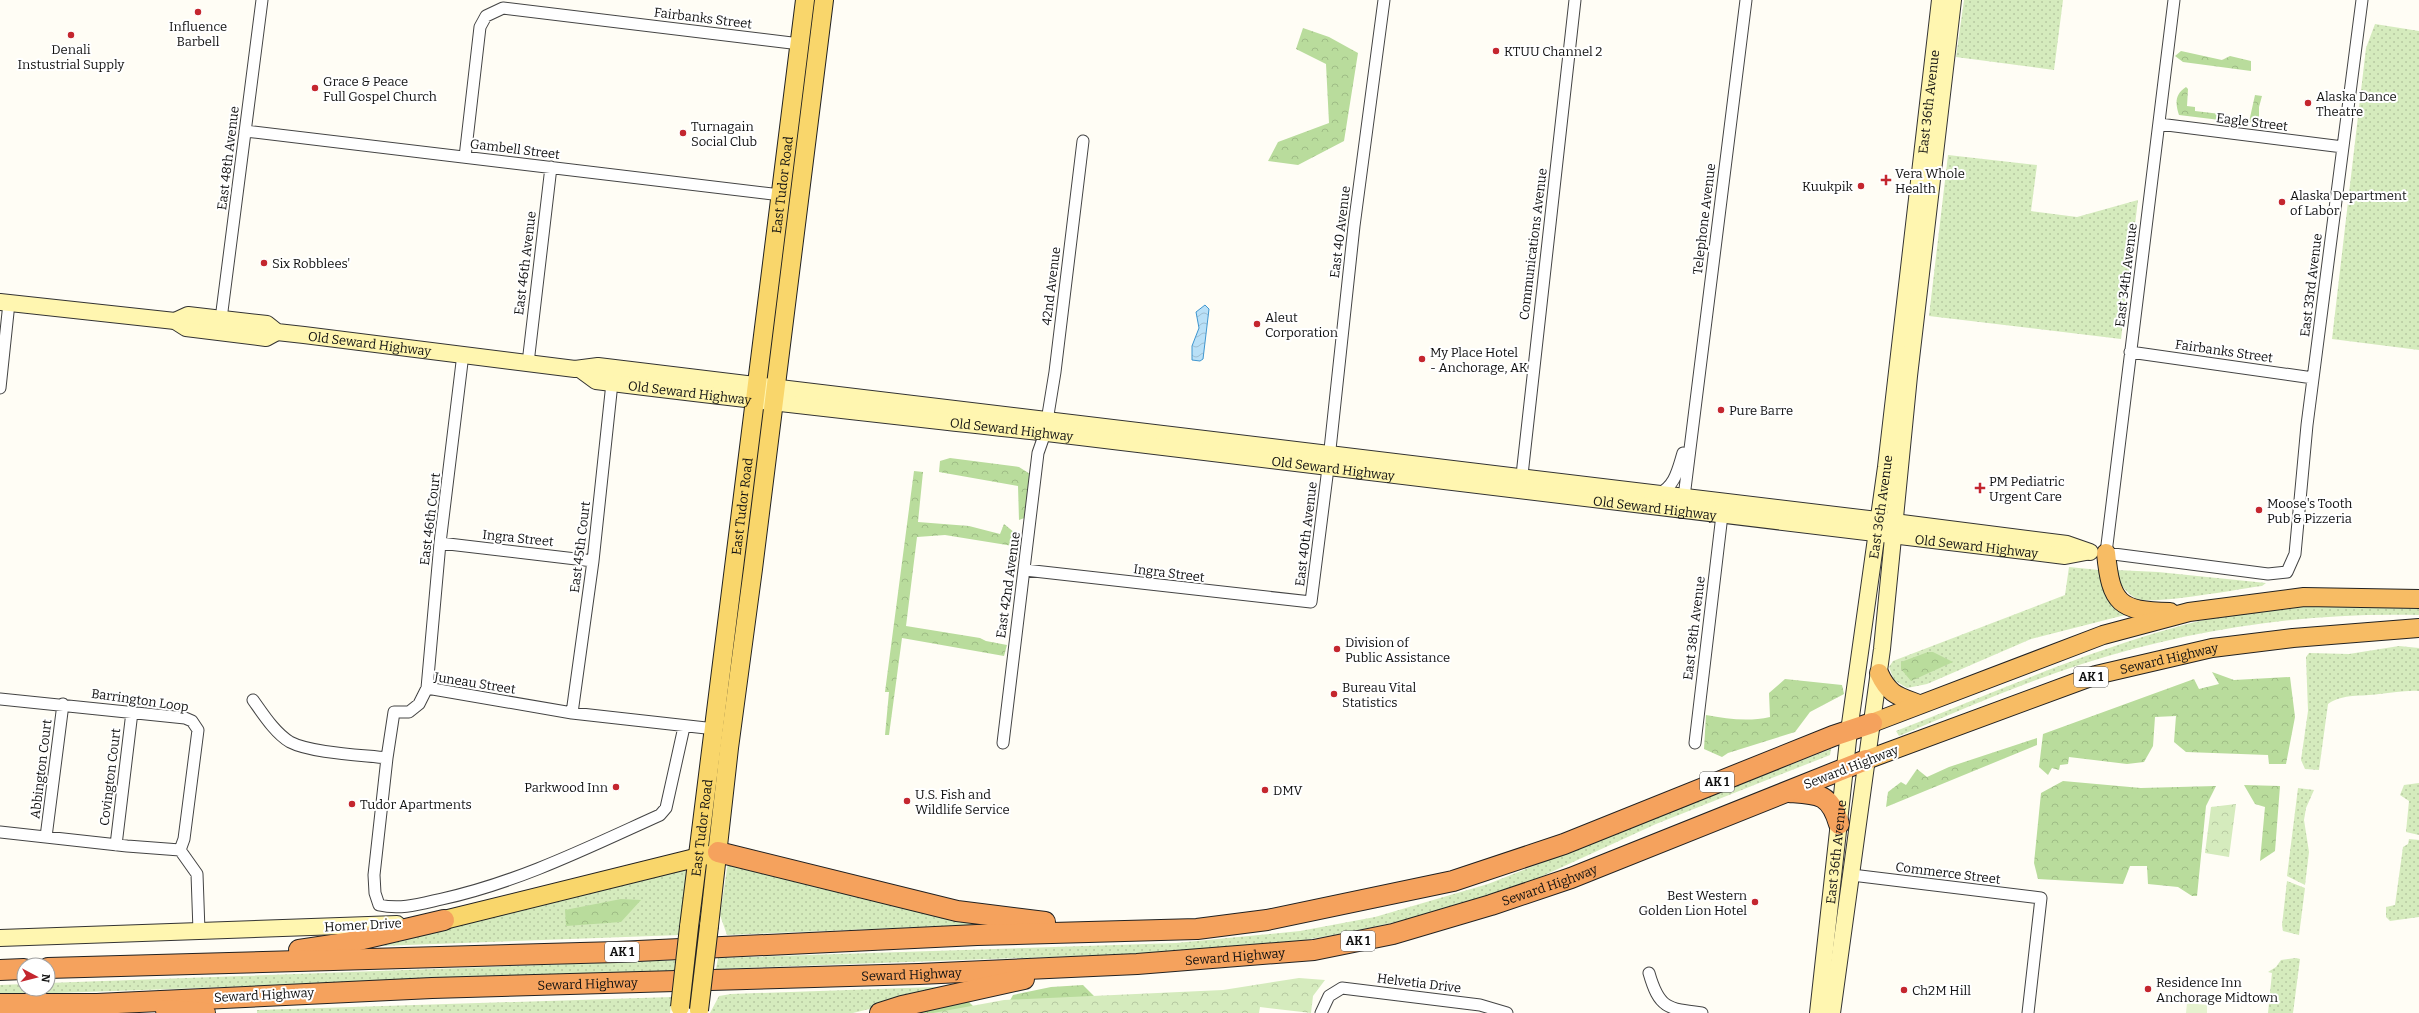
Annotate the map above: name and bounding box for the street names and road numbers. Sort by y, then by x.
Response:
street label: Fairbanks Street [653,5,753,31]
street label: East 36th Avenue [1915,49,1942,155]
street label: East 48th Avenue [214,105,242,211]
street label: Eagle Street [2215,110,2289,134]
street label: East Tudor Road [768,135,795,234]
street label: Gambell Street [469,136,561,162]
street label: Telephone Avenue [1690,163,1718,275]
street label: Communications Avenue [1516,167,1550,321]
street label: East 40 Avenue [1327,185,1353,279]
street label: East 46th Avenue [511,210,539,316]
street label: East 34th Avenue [2112,222,2140,328]
street label: East 33rd Avenue [2297,232,2325,338]
street label: 42nd Avenue [1039,246,1063,326]
street label: Old Seward Highway [307,328,432,358]
street label: Fairbanks Street [2174,337,2274,365]
street label: Old Seward Highway [627,378,752,407]
street label: Old Seward Highway [949,415,1074,444]
street label: Old Seward Highway [1271,453,1396,483]
street label: East 36th Avenue [1866,454,1895,560]
street label: East Tudor Road [728,456,755,556]
street label: East 46th Court [417,472,443,566]
street label: East 40th Avenue [1292,481,1320,587]
street label: Old Seward Highway [1592,493,1717,523]
street label: East 45th Court [567,500,593,594]
street label: Ingra Street [482,527,555,549]
street label: East 42nd Avenue [993,531,1023,639]
street label: Old Seward Highway [1914,531,2039,560]
street label: Ingra Street [1133,561,1206,585]
street label: East 38th Avenue [1680,575,1708,681]
street label: Seward Highway [2118,640,2219,677]
road number: AK 1 [2074,667,2108,687]
street label: Juneau Street [432,669,517,697]
street label: Barrington Loop [90,686,190,714]
street label: Abbington Court [27,718,55,820]
street label: Covington Court [97,727,123,827]
street label: Seward Highway [1801,742,1901,792]
road number: AK 1 [1700,772,1734,792]
street label: East Tudor Road [688,778,715,877]
street label: East 36th Avenue [1823,799,1849,905]
street label: Commerce Street [1895,859,2002,887]
street label: Seward Highway [1500,861,1600,908]
street label: Homer Drive [324,915,402,935]
road number: AK 1 [1341,931,1375,951]
road number: AK 1 [605,942,639,962]
street label: Seward Highway [1184,945,1286,968]
street label: Seward Highway [861,965,962,983]
street label: Helvetia Drive [1376,970,1462,996]
street label: Seward Highway [537,975,638,992]
street label: Seward Highway [214,985,315,1005]

